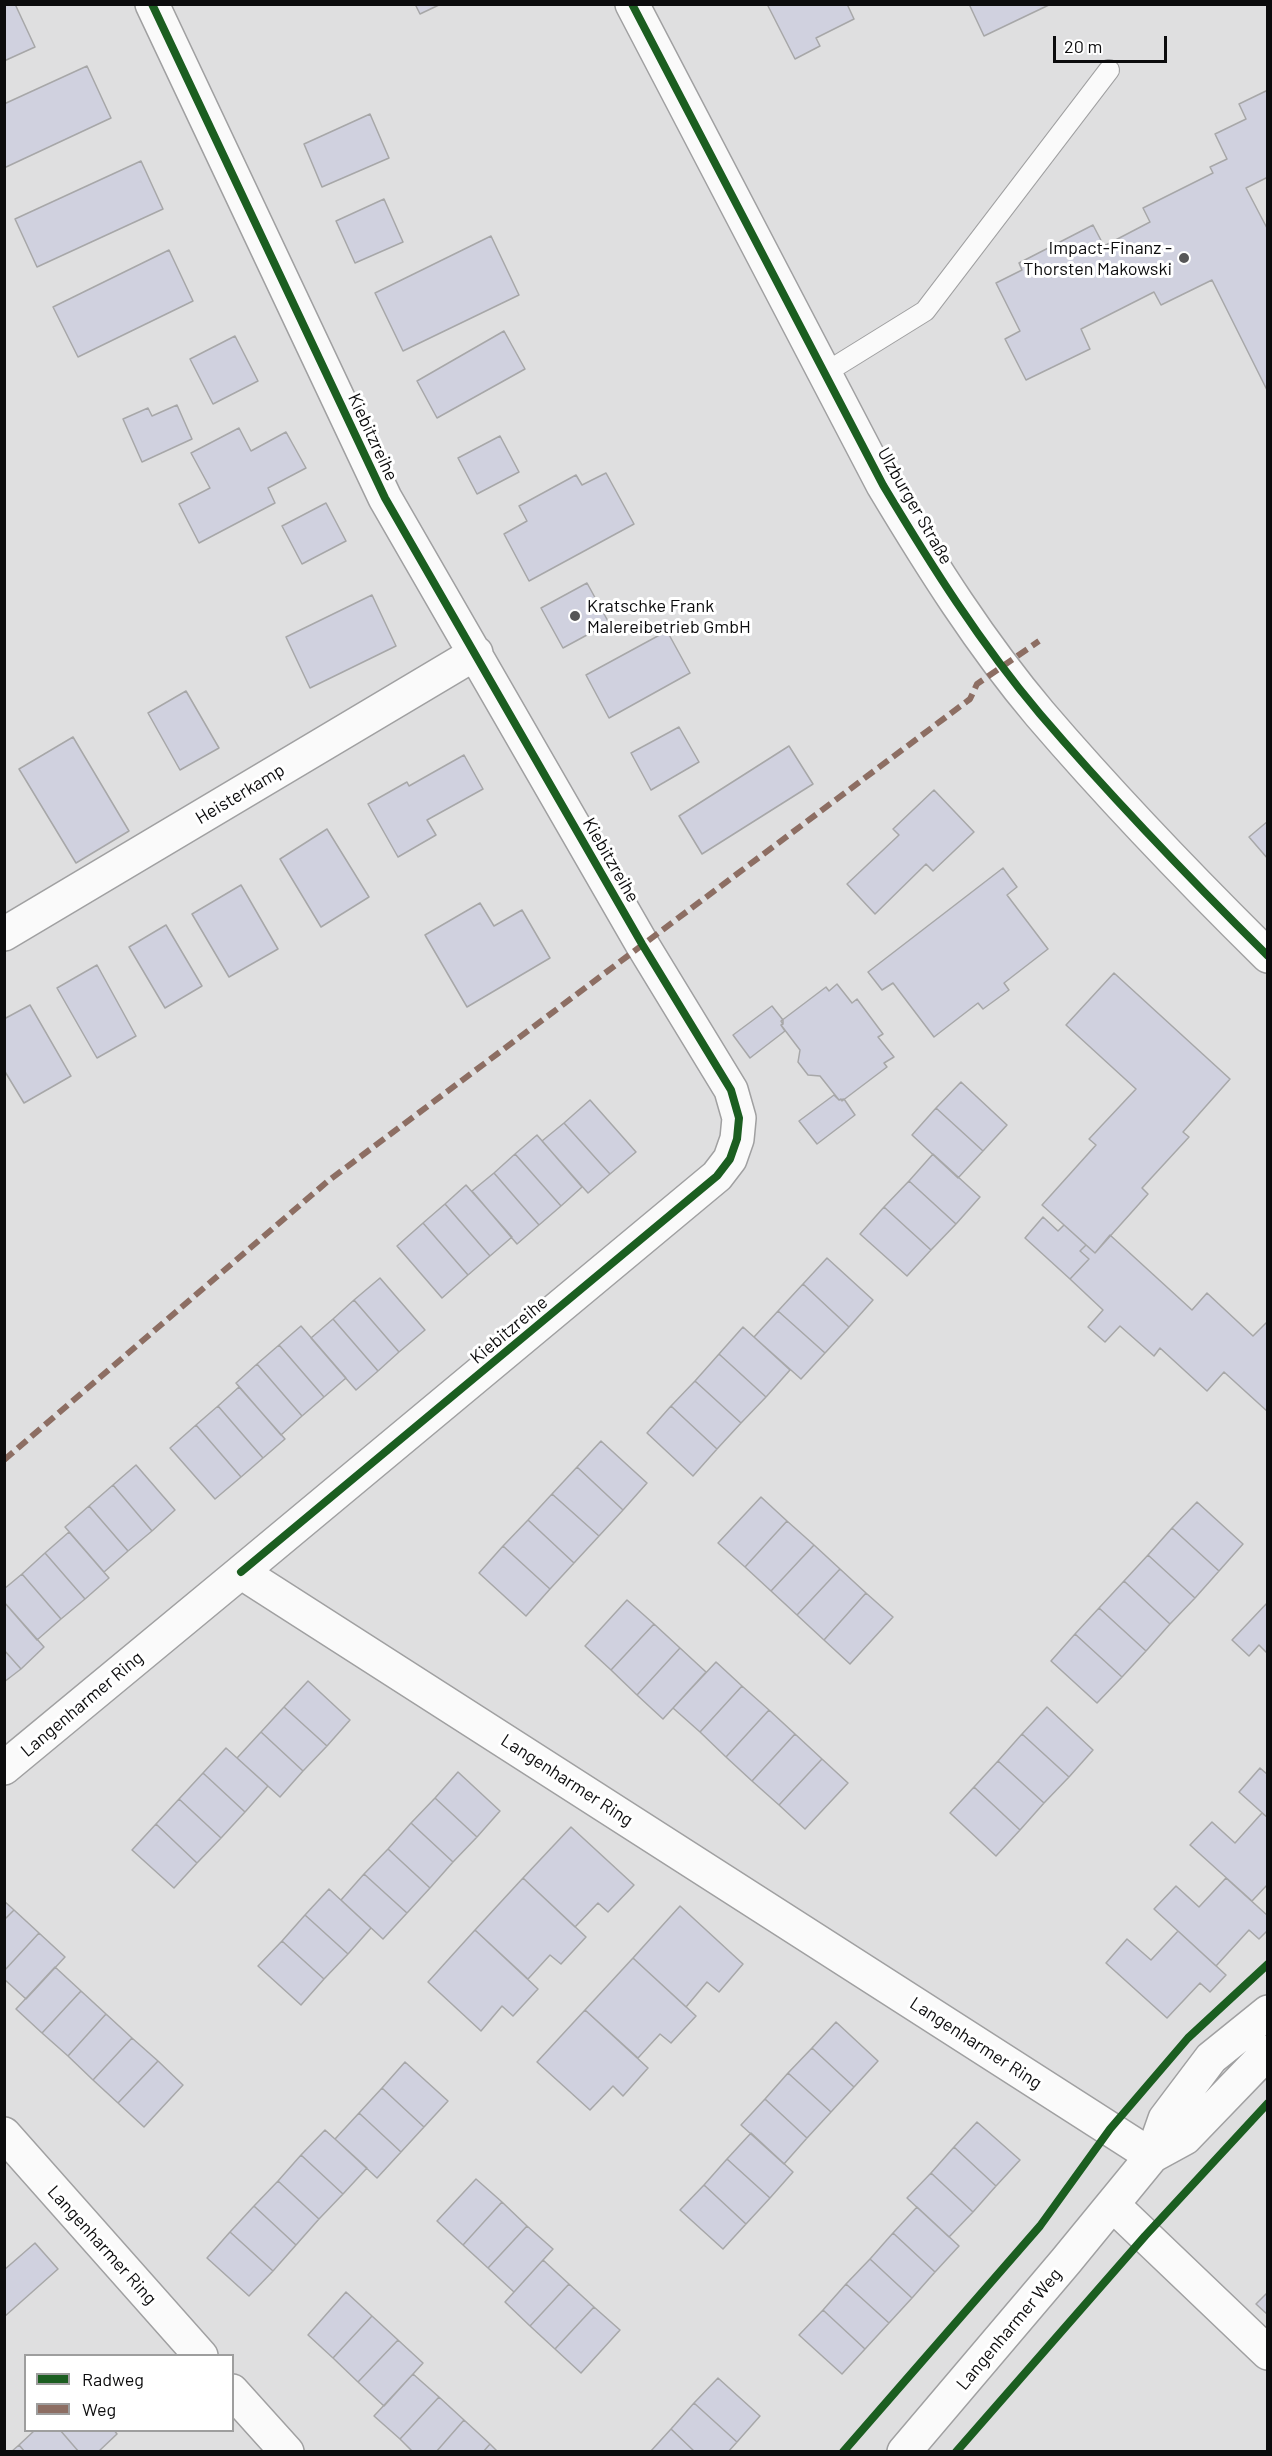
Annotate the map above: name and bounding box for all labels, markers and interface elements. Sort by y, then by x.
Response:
scale bar [1056,24,1170,62]
text: 20 m [1064,35,1102,57]
place label: Impact-Finanz - Thorsten Makowski [1023,237,1172,280]
marker: Impact-Finanz - Thorsten Makowski [1177,251,1191,265]
street label: Kiebitzreihe [343,390,403,484]
street label: Ulzburger Straße [873,444,957,568]
place label: Kratschke Frank Malereibetrieb GmbH [587,595,751,638]
marker: Kratschke Frank Malereibetrieb GmbH [568,609,582,623]
street label: Heisterkamp [192,759,288,829]
street label: Kiebitzreihe [578,814,644,906]
street label: Kiebitzreihe [466,1292,552,1368]
street label: Langenharmer Ring [16,1647,148,1761]
street label: Langenharmer Ring [497,1729,637,1831]
street label: Langenharmer Ring [906,1992,1046,2094]
street label: Langenharmer Ring [43,2181,161,2309]
street label: Langenharmer Weg [952,2264,1066,2394]
legend [24,2354,234,2432]
text: Radweg [82,2368,144,2390]
text: Weg [82,2398,116,2420]

